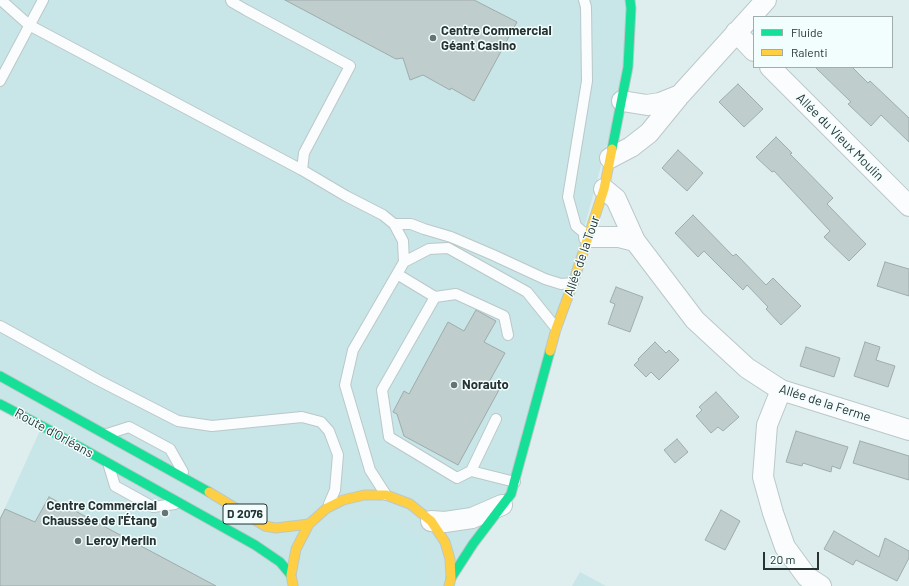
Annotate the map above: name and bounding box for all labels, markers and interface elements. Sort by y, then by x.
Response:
legend [753,16,893,68]
place label: Centre Commercial Géant Casino [441,23,552,54]
text: Fluide [791,25,823,39]
marker: Centre Commercial Géant Casino [428,33,438,43]
text: Ralenti [791,45,828,59]
street label: Allée du Vieux Moulin [793,90,887,184]
street label: Allée de la Tour [561,214,603,298]
place label: Norauto [462,377,509,393]
marker: Norauto [449,380,459,390]
street label: Allée de la Ferme [777,381,873,425]
street label: Route d'Orléans [12,405,96,461]
place label: Centre Commercial Chaussée de l'Étang [42,498,157,529]
road number: D 2076 [223,504,267,524]
marker: Centre Commercial Chaussée de l'Étang [160,508,170,518]
place label: Leroy Merlin [86,533,156,549]
marker: Leroy Merlin [73,536,83,546]
scale bar [765,544,821,570]
text: 20 m [770,552,796,566]

